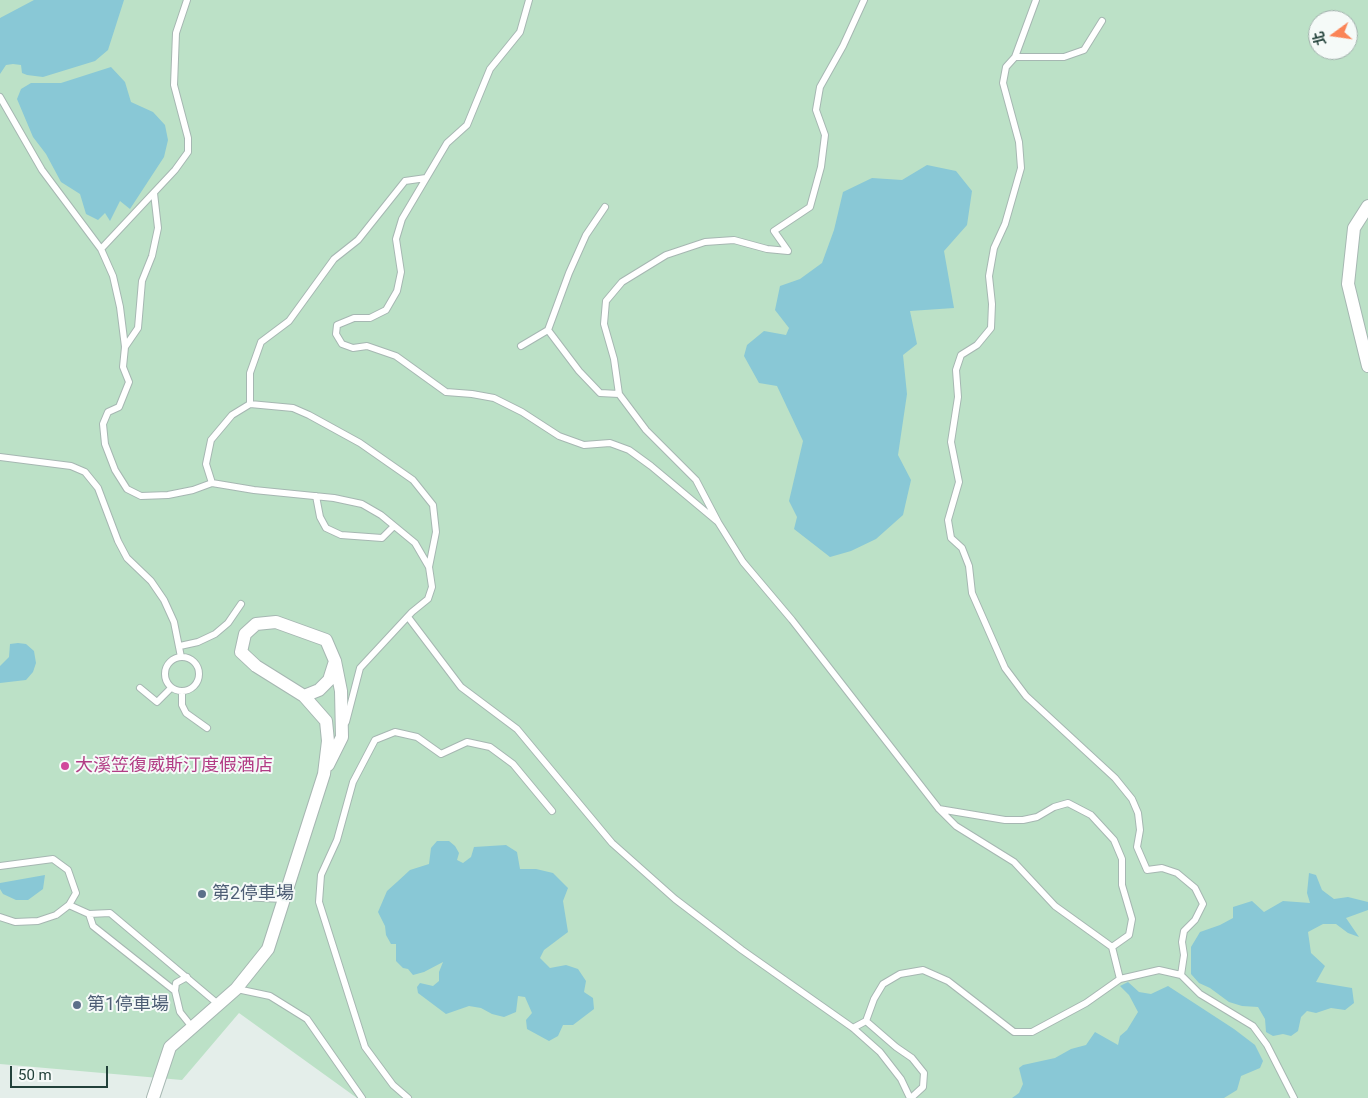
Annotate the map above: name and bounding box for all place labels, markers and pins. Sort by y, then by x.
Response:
place label: 大溪笠復威斯汀度假酒店 [75,755,273,777]
marker: 大溪笠復威斯汀度假酒店 [59,760,71,772]
place label: 第2停車場 [212,883,294,905]
marker: 第2停車場 [196,888,208,900]
place label: 第1停車場 [87,994,169,1016]
marker: 第1停車場 [71,999,83,1011]

